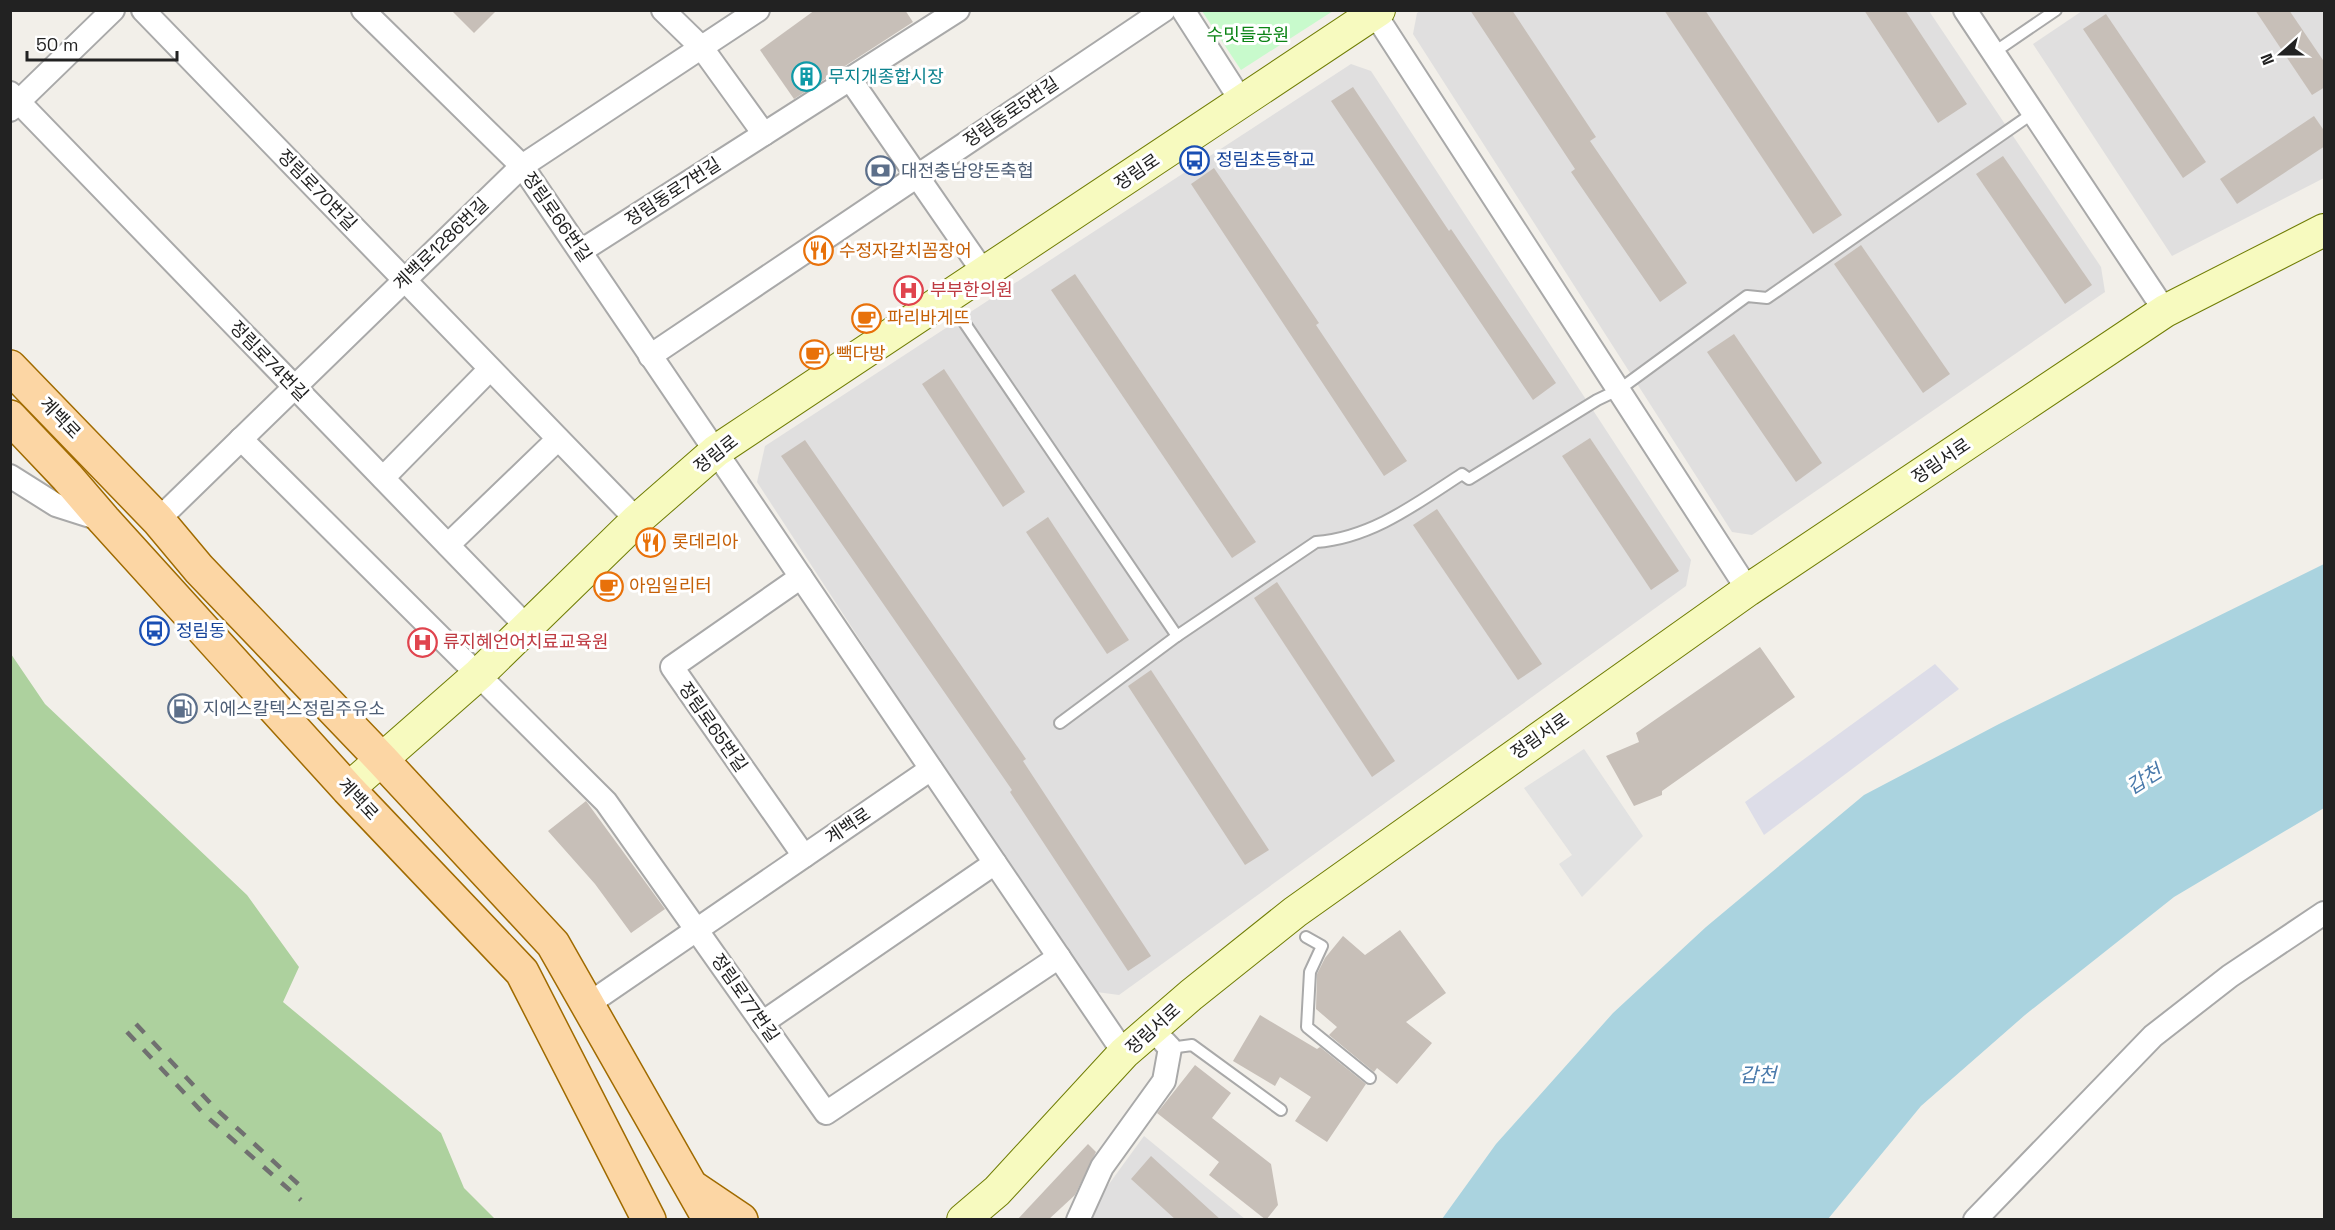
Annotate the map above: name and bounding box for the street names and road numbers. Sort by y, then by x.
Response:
street label: 정림동로5번길 [959,71,1063,152]
street label: 정림로70번길 [273,144,362,235]
street label: 정림로 [1110,148,1164,195]
street label: 정림동로7번길 [621,152,725,231]
street label: 정림로66번길 [518,167,597,266]
street label: 계백로1286번길 [388,192,493,295]
street label: 정림로74번길 [225,316,313,406]
street label: 계백로 [35,392,86,444]
street label: 정림로 [689,429,742,478]
street label: 정림서로 [1907,433,1975,489]
street label: 정림로65번길 [674,677,753,776]
street label: 정림서로 [1506,707,1573,764]
street label: 계백로 [333,773,384,825]
street label: 계백로 [821,802,875,849]
street label: 정림로77번길 [706,949,784,1047]
street label: 정림서로 [1120,998,1185,1059]

